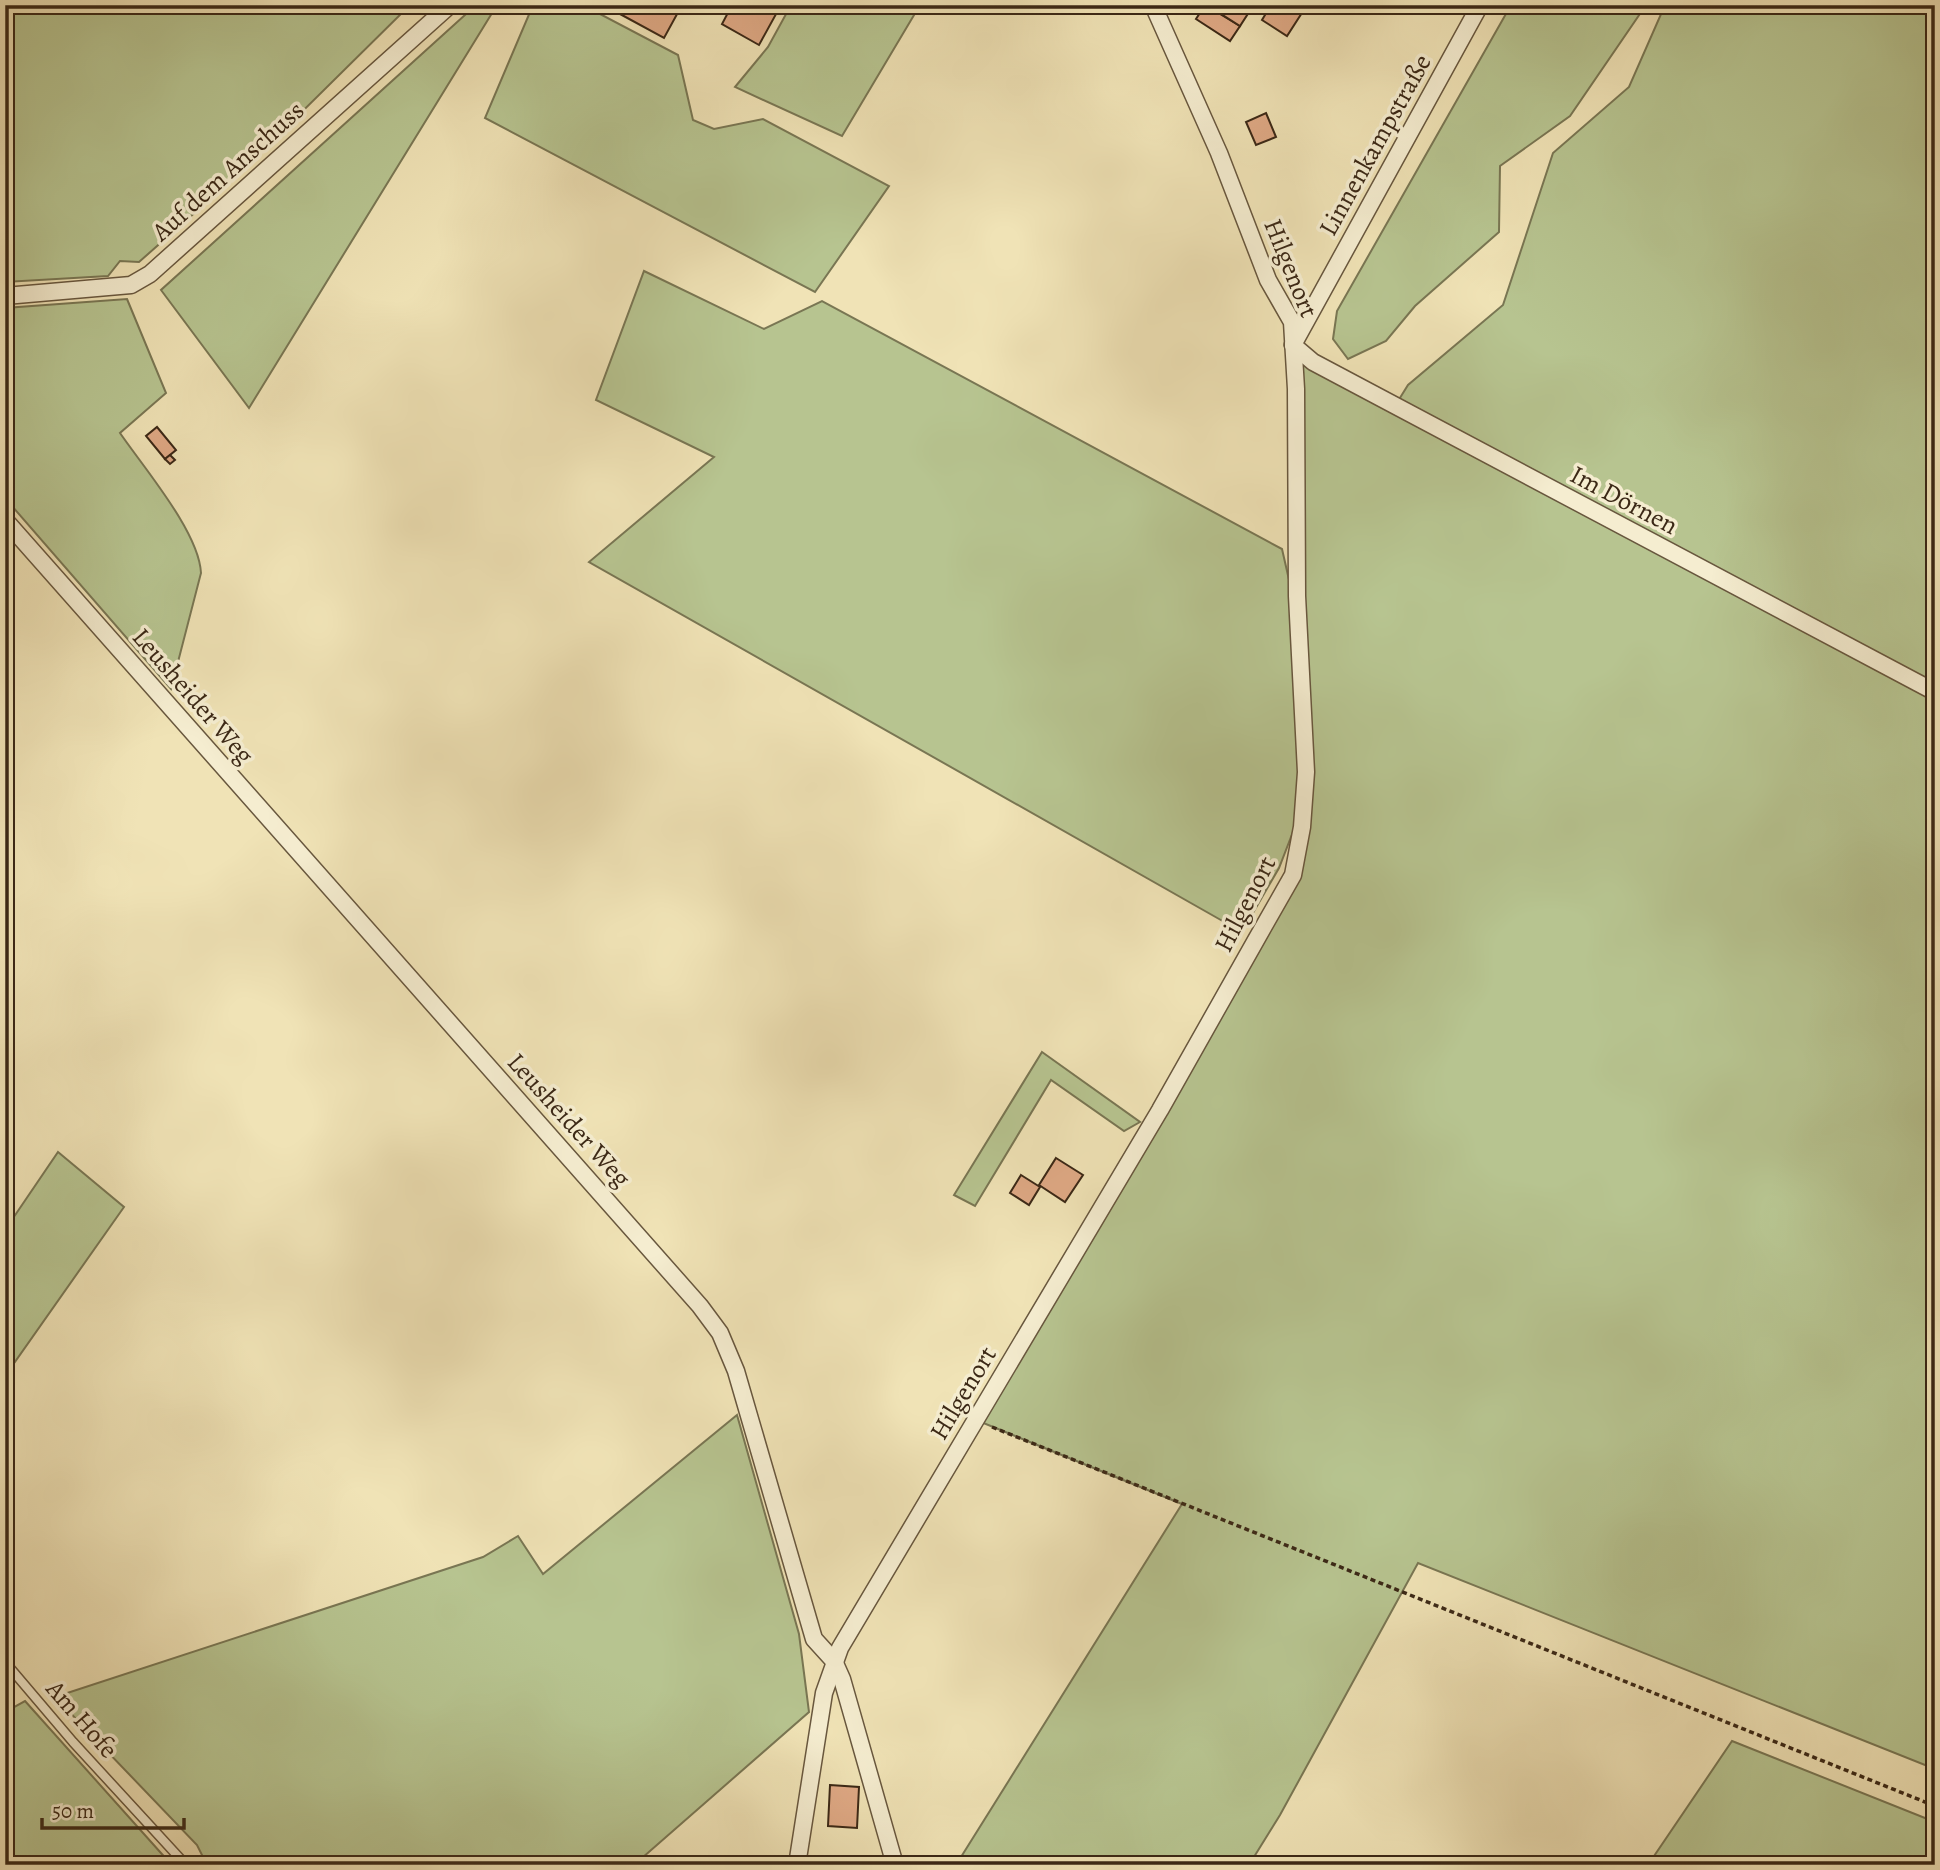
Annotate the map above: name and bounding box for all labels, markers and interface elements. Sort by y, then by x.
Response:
street label: Linnenkampstraße [1311,48,1439,242]
street label: Auf dem Anschuss [143,93,312,250]
street label: Hilgenort [1255,213,1327,323]
street label: Im Dörnen [1564,457,1684,543]
street label: Leusheider Weg [124,621,262,771]
street label: Hilgenort [1206,850,1284,958]
street label: Leusheider Weg [499,1045,639,1195]
street label: Hilgenort [921,1339,1005,1446]
street label: Am Hofe [38,1672,126,1766]
scale bar [42,1786,184,1830]
text: 50 m [52,1797,94,1825]

